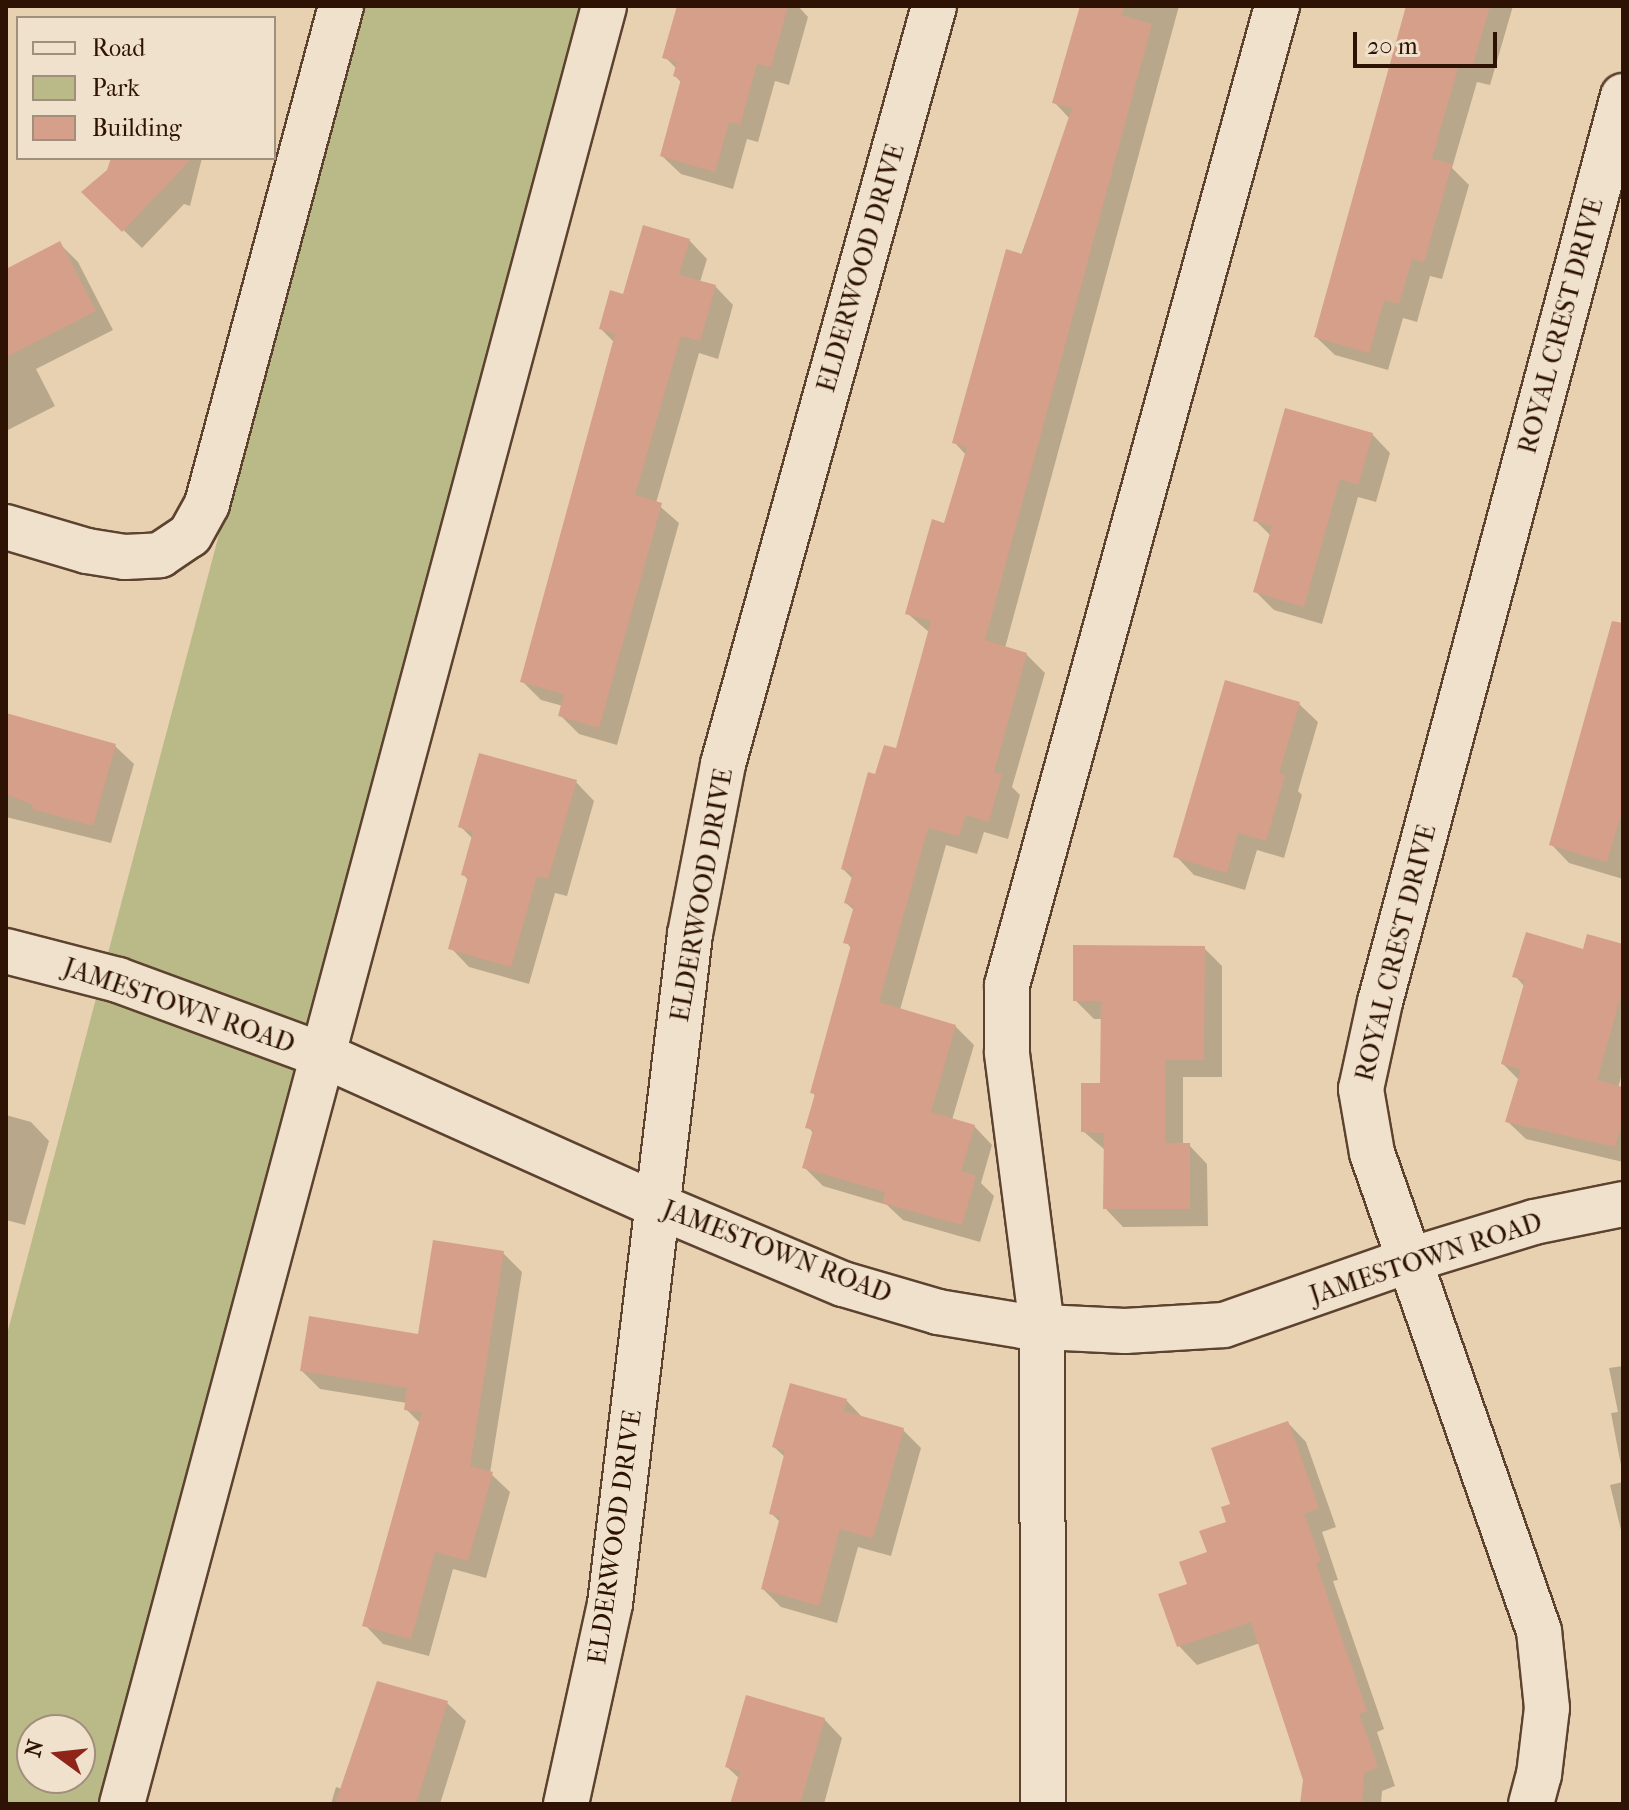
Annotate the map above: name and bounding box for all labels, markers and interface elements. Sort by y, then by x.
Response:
legend [16,16,276,160]
scale bar [1357,16,1501,66]
text: 20 m [1367,32,1418,60]
text: Road [92,34,145,62]
text: Park [92,74,140,102]
text: Building [92,114,182,142]
street label: ELDERWOOD DRIVE [811,140,911,396]
street label: ROYAL CREST DRIVE [1512,195,1610,457]
street label: ELDERWOOD DRIVE [664,766,740,1024]
street label: ROYAL CREST DRIVE [1349,821,1443,1085]
street label: JAMESTOWN ROAD [59,952,299,1060]
street label: JAMESTOWN ROAD [658,1194,896,1310]
street label: JAMESTOWN ROAD [1306,1207,1546,1311]
street label: ELDERWOOD DRIVE [582,1408,648,1666]
north arrow [16,1714,96,1794]
text: N [20,1737,49,1760]

